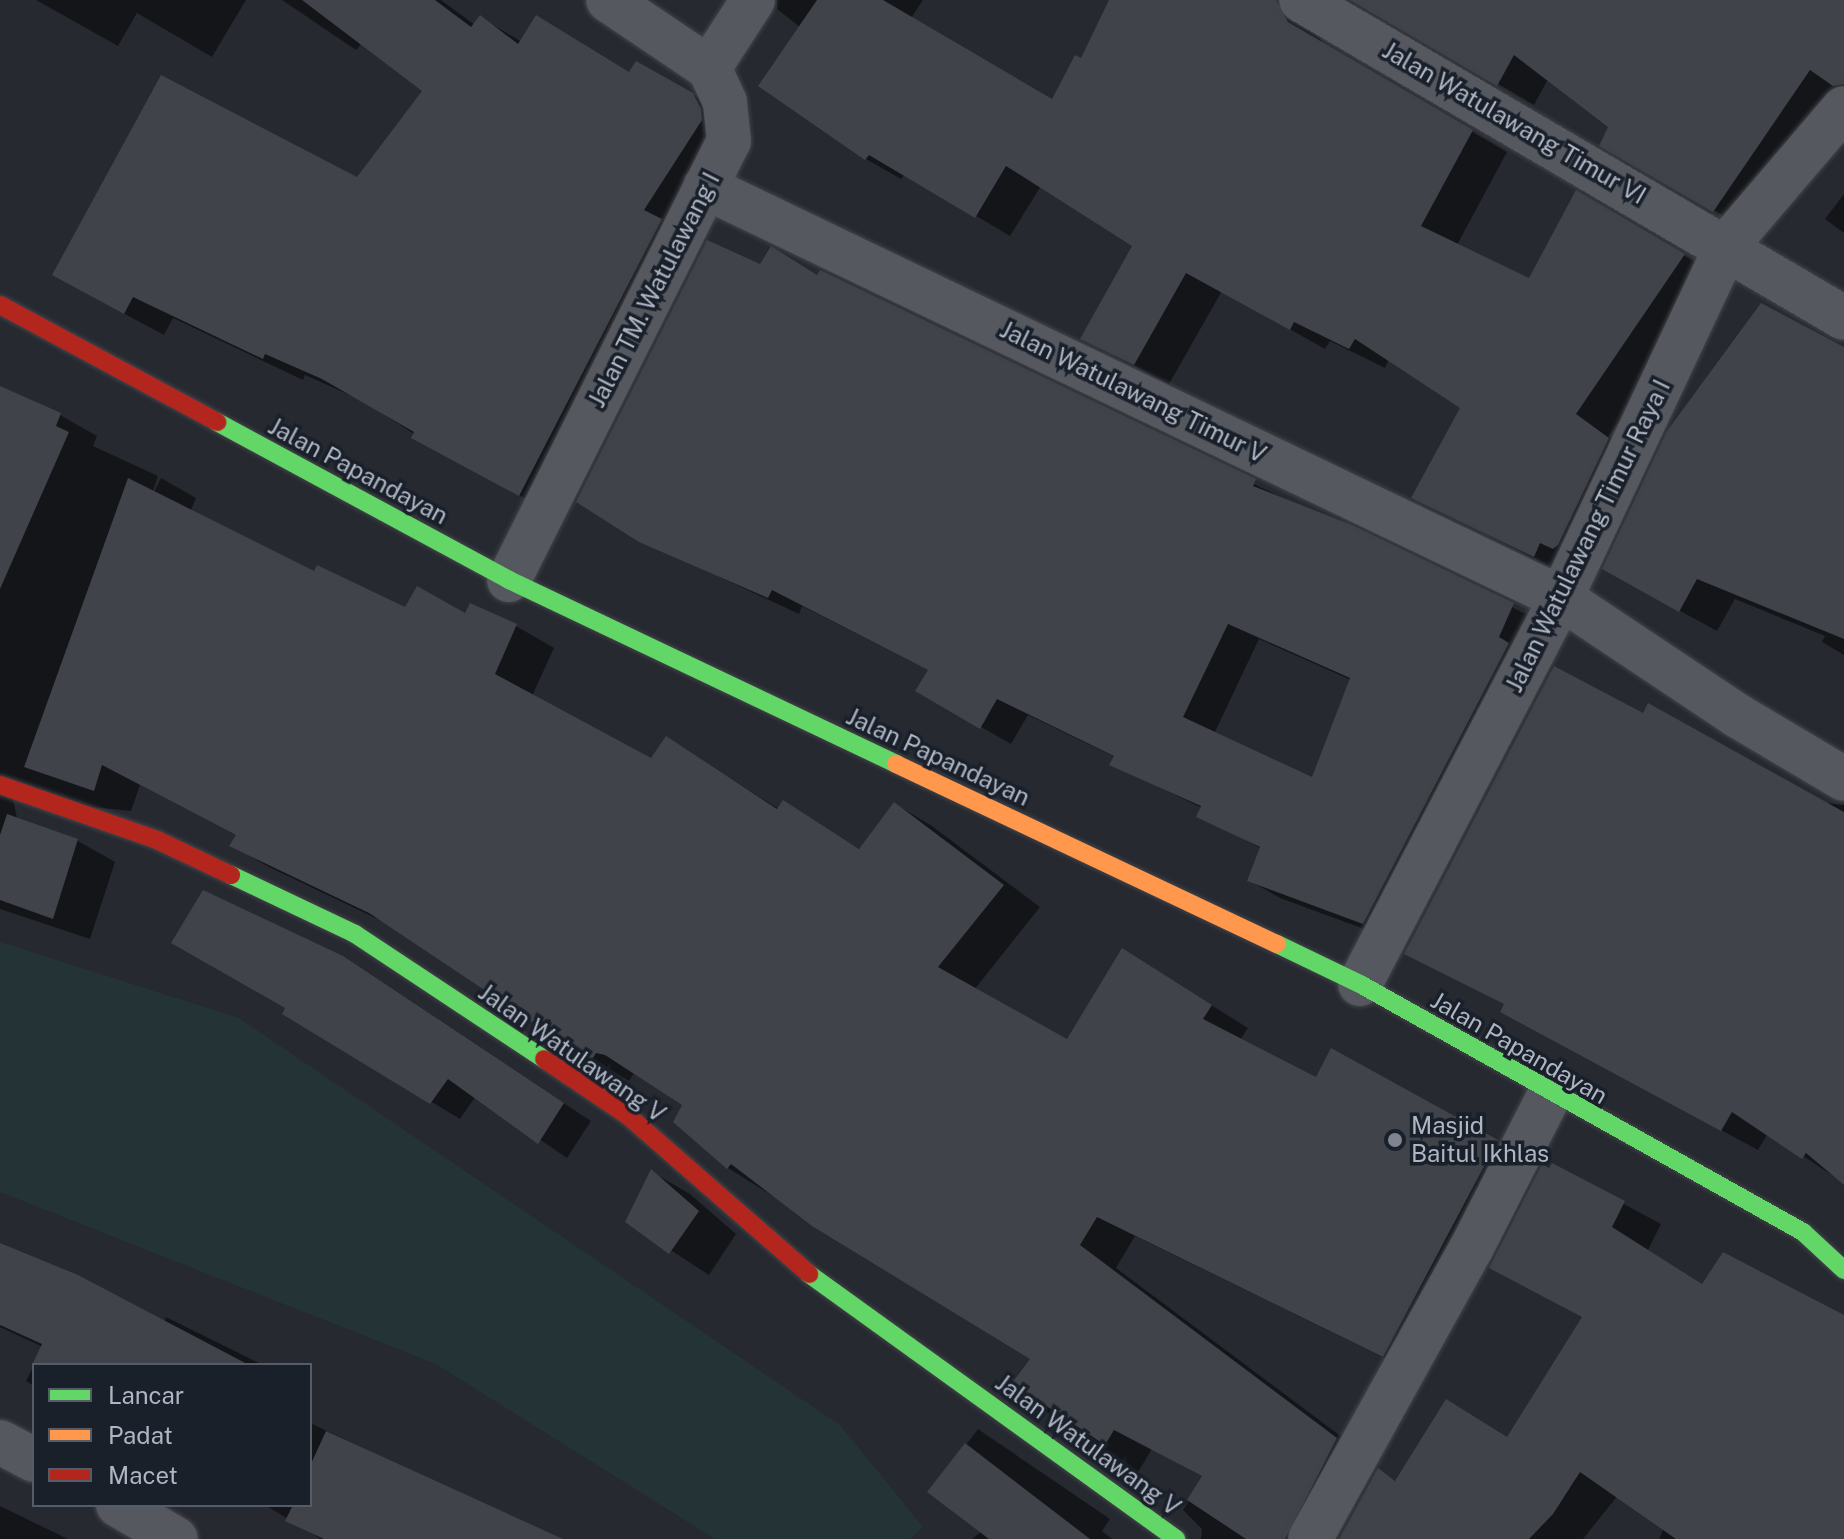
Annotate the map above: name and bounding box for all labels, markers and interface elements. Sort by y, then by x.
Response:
street label: Jalan Watulawang Timur VI [1377,35,1651,211]
street label: Jalan TM. Watulawang I [582,167,726,413]
street label: Jalan Watulawang Timur V [995,315,1271,469]
street label: Jalan Watulawang Timur Raya I [1500,375,1676,697]
street label: Jalan Papandayan [263,412,453,530]
street label: Jalan Papandayan [842,702,1034,812]
street label: Jalan Watulawang V [472,977,672,1129]
street label: Jalan Papandayan [1426,986,1612,1110]
place label: Masjid Baitul Ikhlas [1411,1112,1549,1168]
marker: Masjid Baitul Ikhlas [1386,1131,1404,1149]
legend [32,1363,312,1507]
street label: Jalan Watulawang V [989,1368,1187,1522]
text: Lancar [108,1381,184,1409]
text: Padat [108,1421,173,1449]
text: Macet [108,1461,178,1489]

